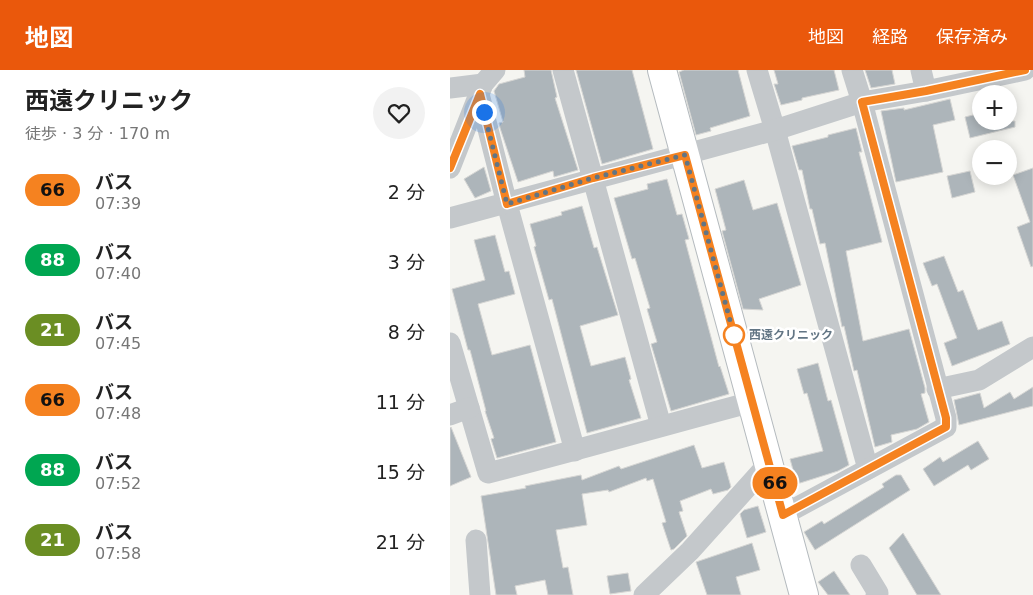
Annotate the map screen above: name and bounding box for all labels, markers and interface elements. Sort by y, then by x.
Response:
text: 地図 [25,24,73,52]
text: 地図 [808,26,844,47]
text: 経路 [872,26,908,47]
text: 保存済み [936,26,1008,47]
map controls [972,85,1017,185]
button: + [972,85,1017,130]
text: 西遠クリニック [25,87,193,115]
button: heart [373,87,425,139]
your location [472,100,497,125]
text: 徒歩 · 3 分 · 170 m [25,124,170,143]
button: − [972,140,1017,185]
text: バス [95,171,133,193]
text: 66 [40,179,65,200]
text: 2 分 [388,181,425,203]
text: 07:39 [95,194,141,213]
text: バス [95,241,133,263]
text: 88 [40,249,65,270]
text: 3 分 [388,251,425,273]
text: 07:40 [95,264,141,283]
text: バス [95,311,133,333]
text: 21 [40,319,65,340]
text: 8 分 [388,321,425,343]
marker: 西遠クリニック [723,324,745,346]
place label: 西遠クリニック [749,328,833,342]
text: 07:45 [95,334,141,353]
text: バス [95,381,133,403]
text: 66 [40,389,65,410]
text: 11 分 [376,391,425,413]
text: 07:48 [95,404,141,423]
text: バス [95,451,133,473]
text: 88 [40,459,65,480]
text: 15 分 [376,461,425,483]
line badge: 66 [752,467,798,499]
text: 66 [762,472,788,493]
text: 07:52 [95,474,141,493]
text: バス [95,521,133,543]
text: 21 [40,529,65,550]
text: 21 分 [376,531,425,553]
text: 07:58 [95,544,141,563]

